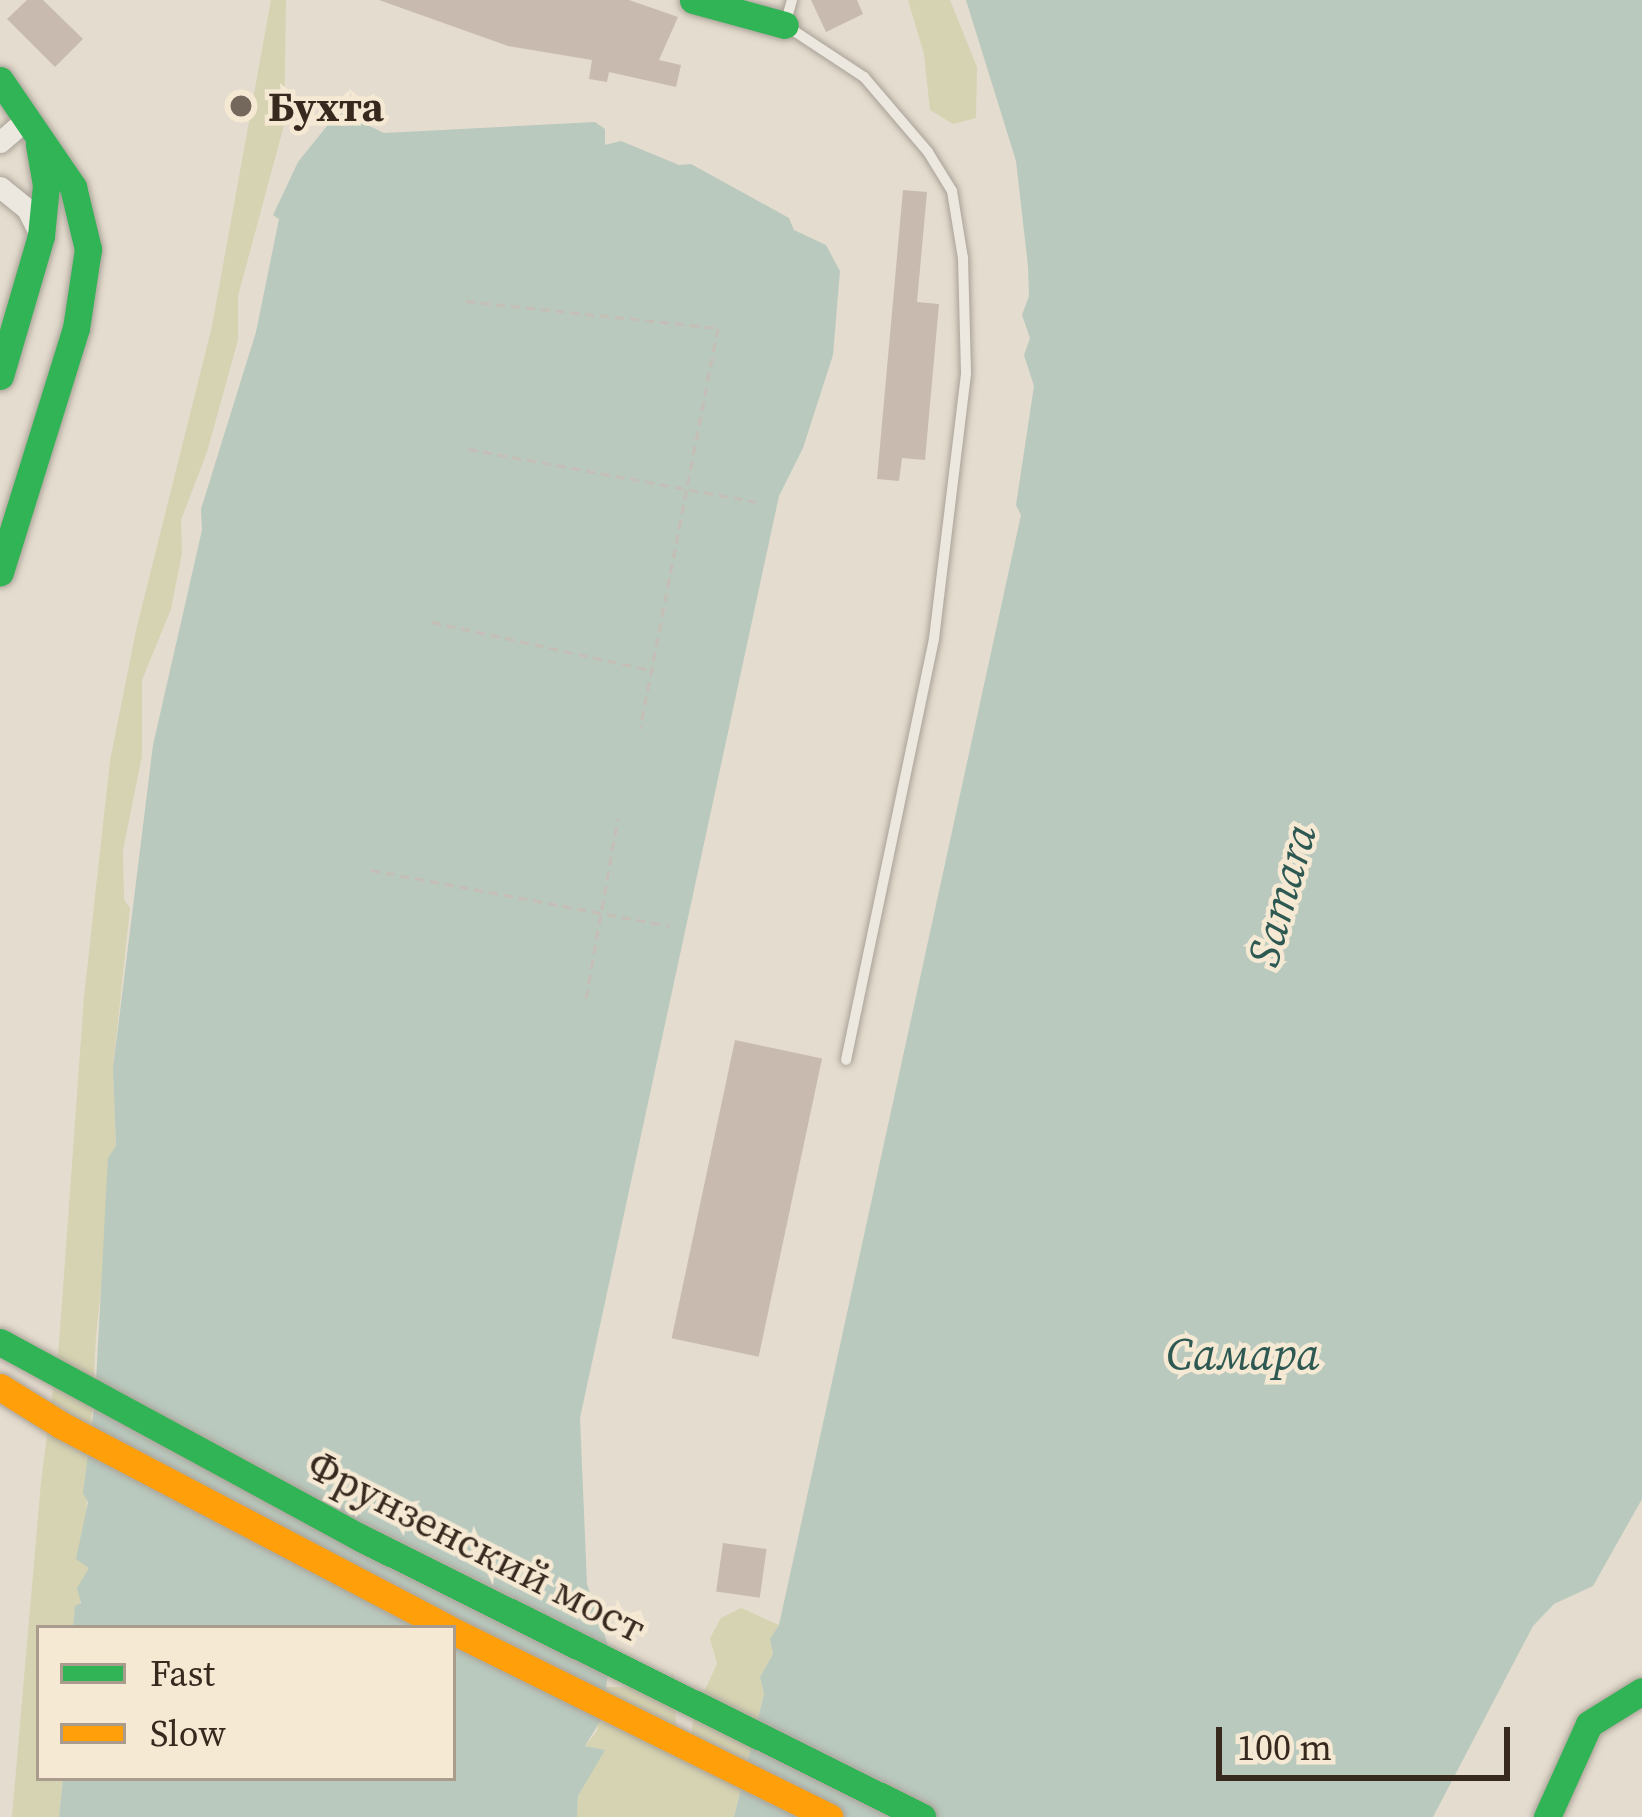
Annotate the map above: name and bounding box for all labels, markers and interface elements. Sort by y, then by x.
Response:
place label: Бухта [268,81,384,131]
marker: Бухта [225,90,257,122]
water label: Samara [1236,818,1328,972]
water label: Самара [1166,1327,1320,1381]
street label: Фрунзенский мост [300,1439,654,1653]
legend [36,1625,456,1781]
text: Fast [150,1649,215,1698]
scale bar [1222,1703,1516,1777]
text: Slow [150,1709,226,1758]
text: 100 m [1237,1723,1332,1772]

